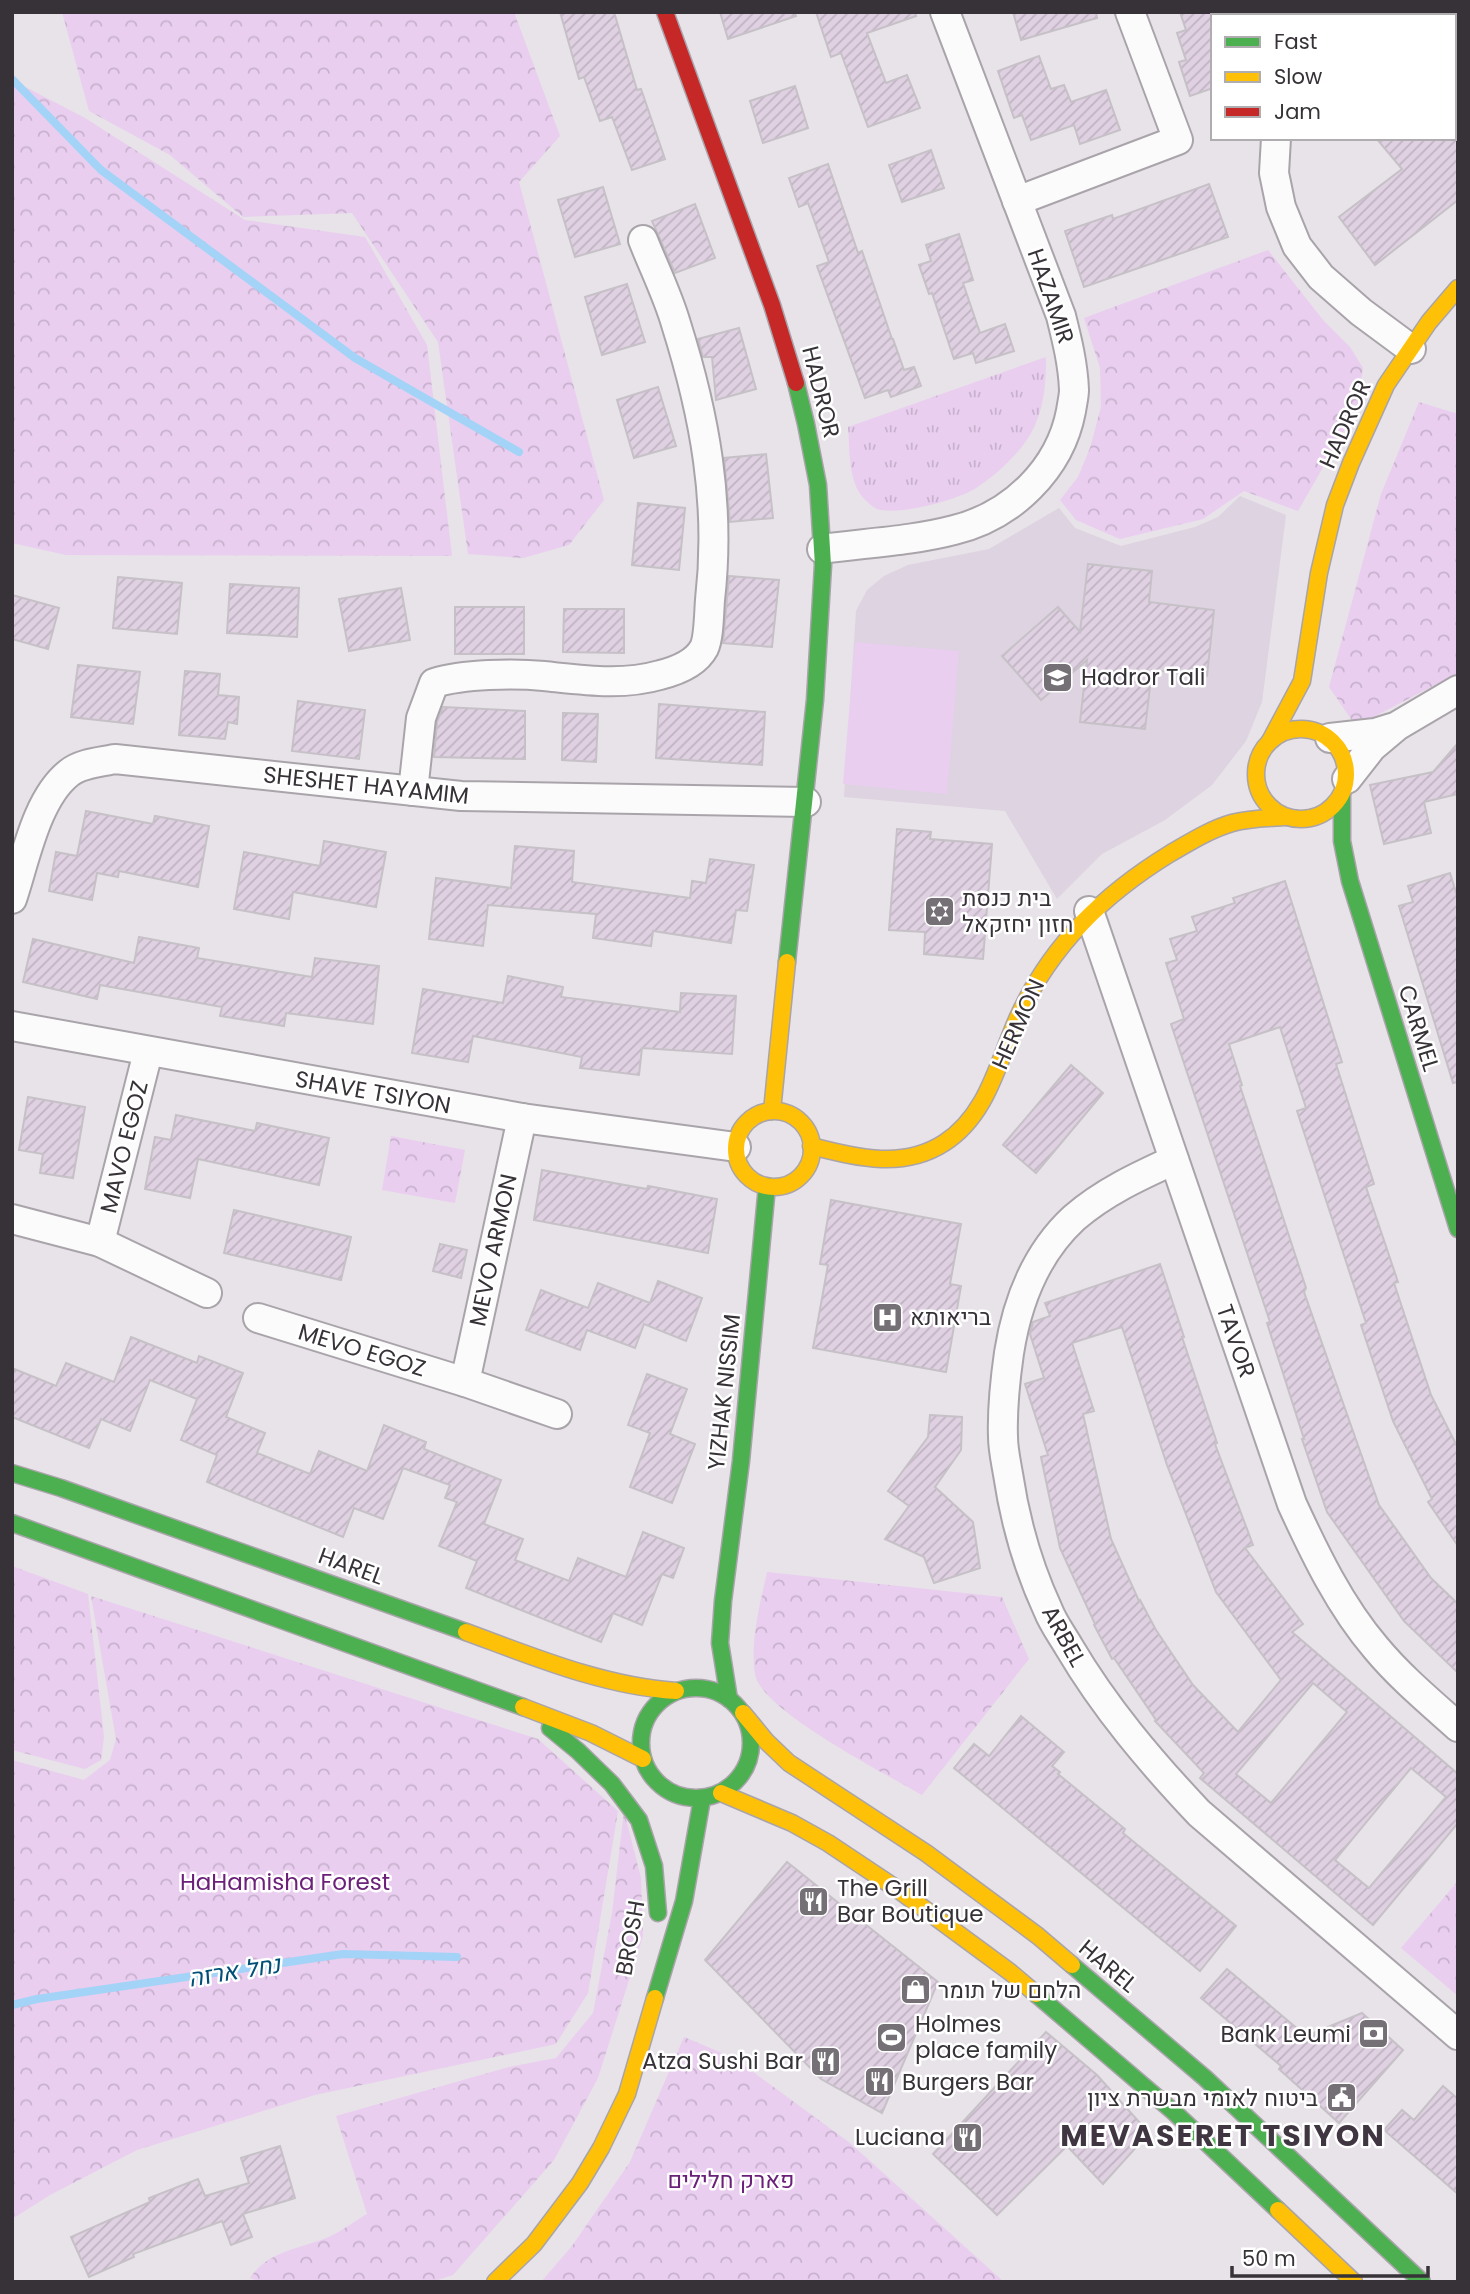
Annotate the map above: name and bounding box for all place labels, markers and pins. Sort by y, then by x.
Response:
school or university icon: Hadror Tali [1041,660,1075,694]
place label: Hadror Tali [1081,661,1205,693]
place label: בית כנסת חזון יחזקאל [962,882,1074,940]
synagogue icon: בית כנסת חזון יחזקאל [922,894,956,928]
hospital icon: בריאותא [870,1300,904,1334]
place label: בריאותא [910,1301,991,1333]
place label: The Grill Bar Boutique [837,1872,983,1930]
restaurant icon: The Grill Bar Boutique [797,1884,831,1918]
shop icon: הלחם של תומר [898,1973,932,2007]
place label: הלחם של תומר [938,1974,1081,2006]
place label: Holmes place family [915,2008,1057,2066]
bank icon: Bank Leumi [1357,2017,1391,2051]
place label: Bank Leumi [1220,2018,1351,2050]
sports icon: Holmes place family [875,2020,909,2054]
restaurant icon: Atza Sushi Bar [809,2044,843,2078]
place label: Atza Sushi Bar [642,2045,803,2077]
restaurant icon: Burgers Bar [862,2065,896,2099]
place label: Burgers Bar [902,2066,1034,2098]
public building icon: ביטוח לאומי מבשרת ציון [1324,2081,1358,2115]
place label: ביטוח לאומי מבשרת ציון [1087,2082,1318,2114]
restaurant icon: Luciana [951,2120,985,2154]
place label: Luciana [855,2121,945,2153]

